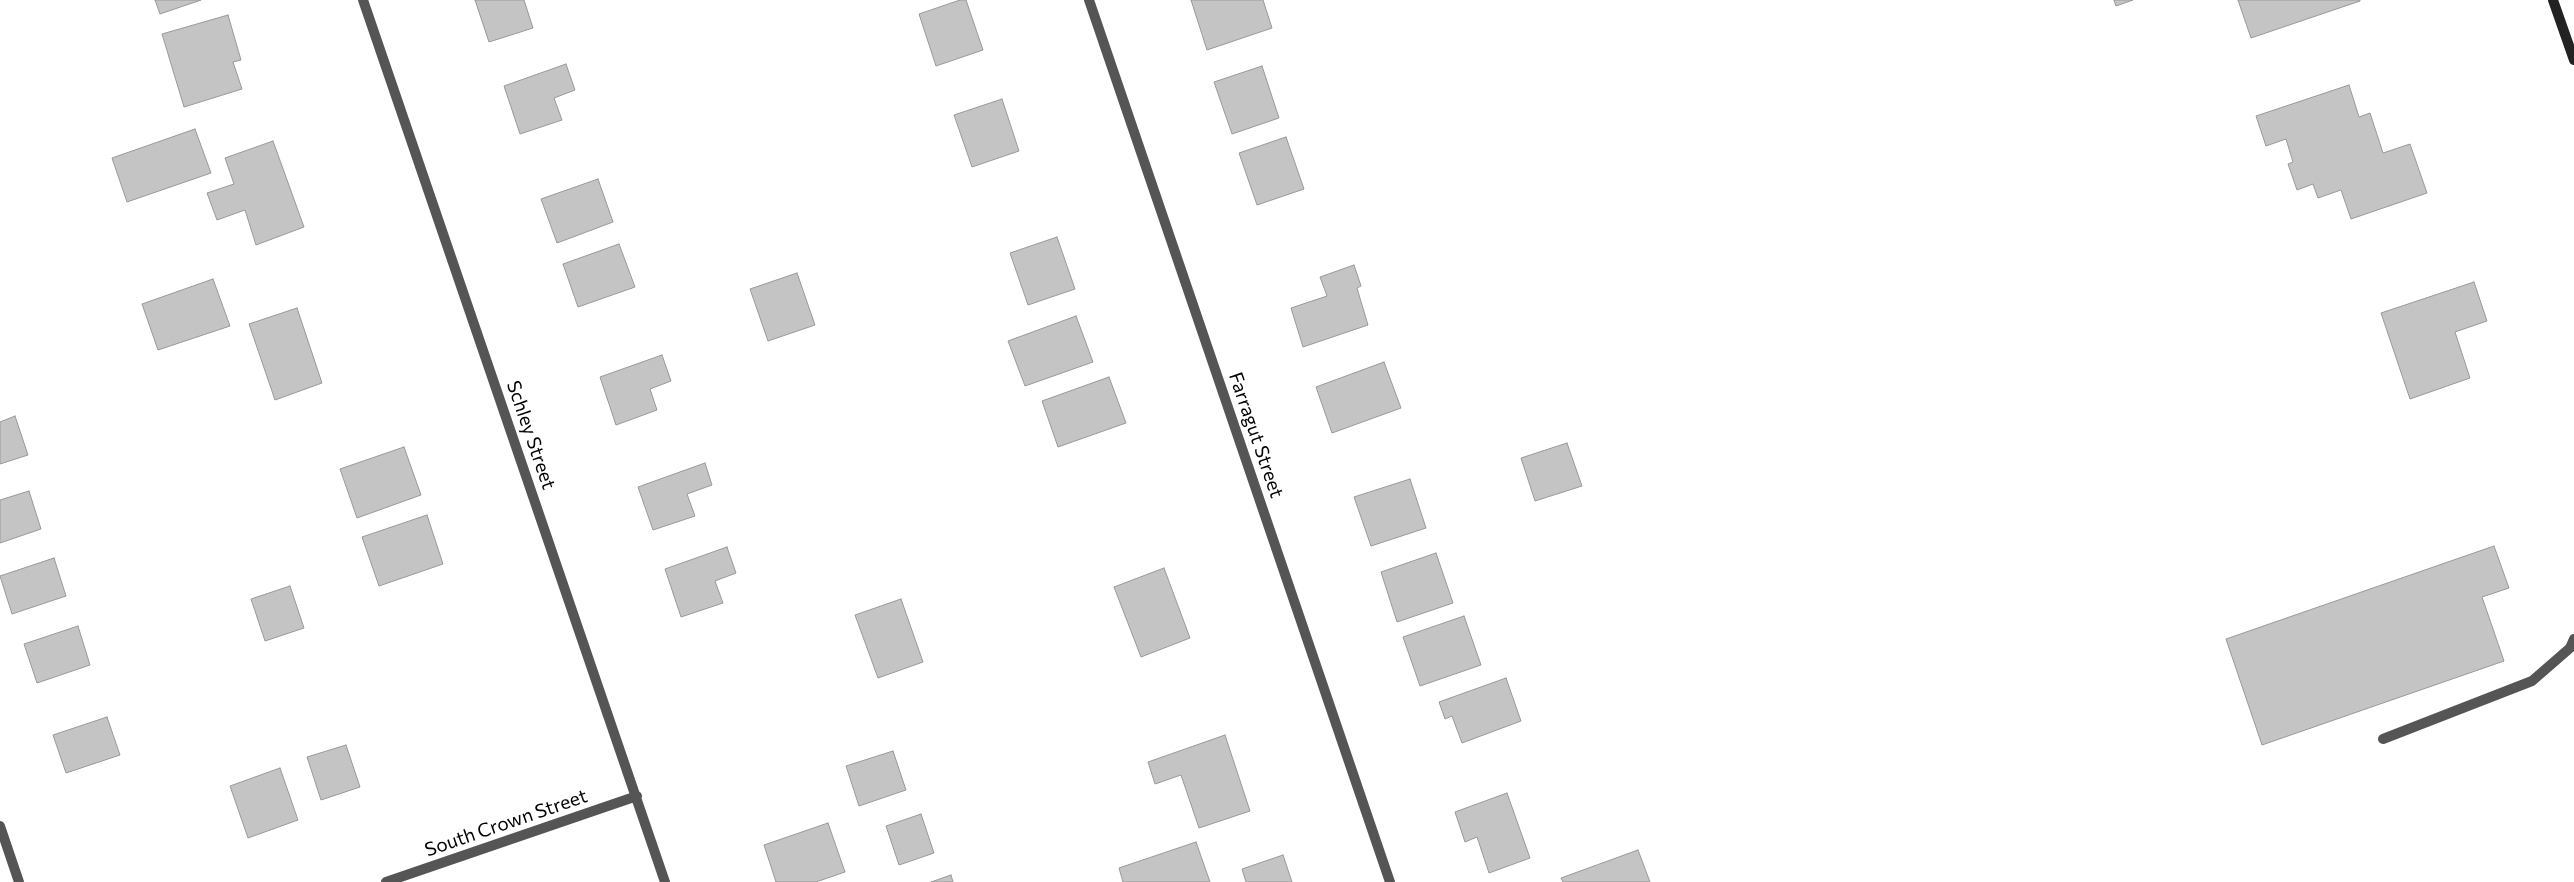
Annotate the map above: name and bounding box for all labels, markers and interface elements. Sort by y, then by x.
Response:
street label: Farragut Street [1224,369,1288,501]
street label: Schley Street [502,378,560,492]
street label: South Crown Street [422,785,590,861]

